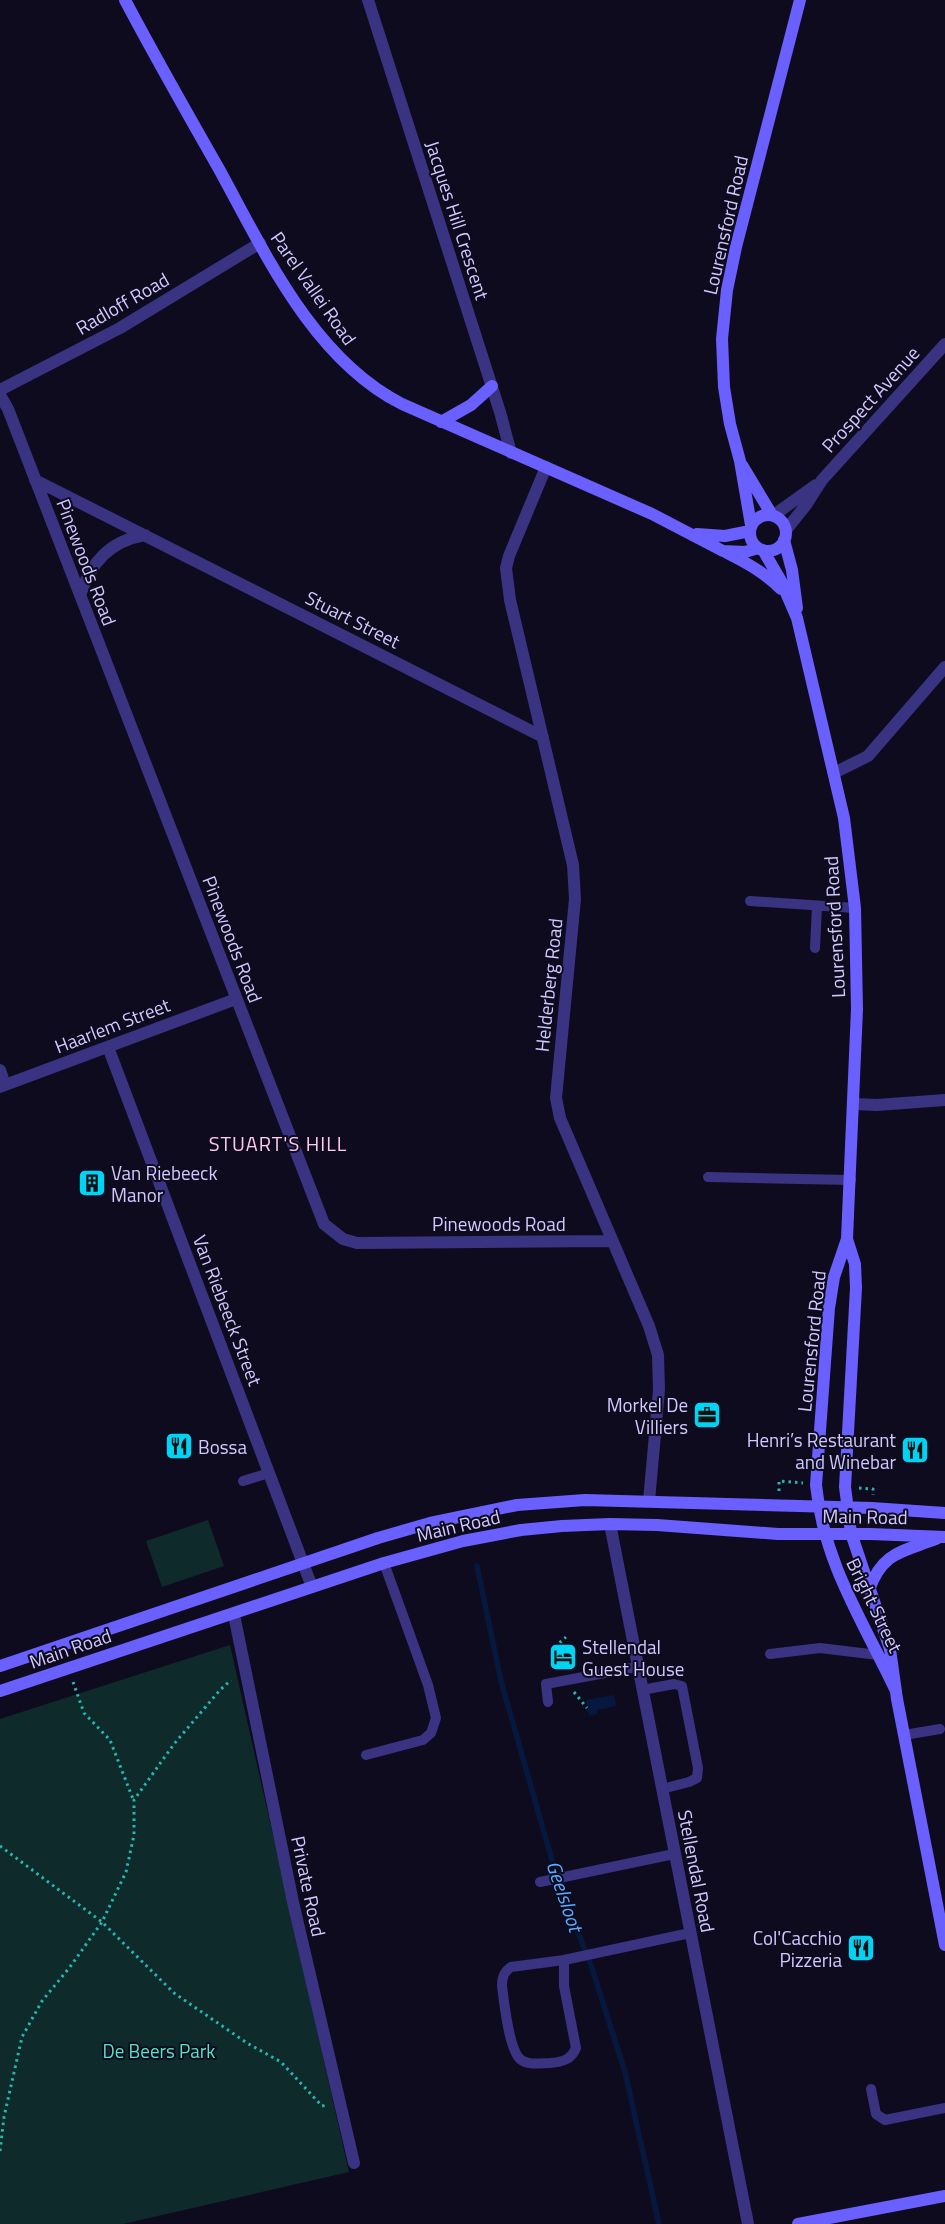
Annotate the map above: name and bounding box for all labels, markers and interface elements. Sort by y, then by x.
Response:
street label: Jacques Hill Crescent [419,137,497,303]
street label: Lourensford Road [695,153,755,297]
street label: Parel Vallei Road [264,225,364,351]
street label: Radloff Road [70,265,174,341]
street label: Prospect Avenue [814,339,926,459]
street label: Pinewoods Road [49,494,125,630]
street label: Stuart Street [301,583,406,655]
street label: Lourensford Road [816,855,852,999]
street label: Pinewoods Road [195,871,271,1007]
street label: Helderberg Road [527,917,569,1053]
street label: Haarlem Street [50,990,174,1060]
district label: STUART'S HILL [209,1128,347,1159]
place label: Van Riebeeck Manor [111,1158,217,1209]
building icon: Van Riebeeck Manor [77,1168,107,1198]
street label: Pinewoods Road [432,1209,566,1238]
street label: Van Riebeeck Street [186,1230,270,1390]
street label: Lourensford Road [789,1269,833,1413]
place label: Morkel De Villiers [607,1390,688,1441]
office icon: Morkel De Villiers [692,1400,722,1430]
place label: Henri’s Restaurant and Winebar [747,1425,896,1476]
restaurant icon: Bossa [164,1431,194,1461]
place label: Bossa [198,1432,247,1461]
restaurant icon: Henri’s Restaurant and Winebar [900,1435,930,1465]
street label: Main Road [413,1501,503,1549]
street label: Main Road [822,1501,908,1531]
street label: Bright Street [840,1553,911,1658]
street label: Main Road [25,1620,115,1676]
place label: Stellendal Guest House [582,1632,684,1683]
hotel icon: Stellendal Guest House [548,1642,578,1672]
street label: Stellendal Road [671,1807,723,1935]
street label: Private Road [284,1833,334,1939]
water label: Geelsloot [538,1856,592,1938]
place label: Col'Cacchio Pizzeria [753,1923,842,1974]
restaurant icon: Col'Cacchio Pizzeria [846,1933,876,1963]
park label: De Beers Park [103,2036,215,2065]

